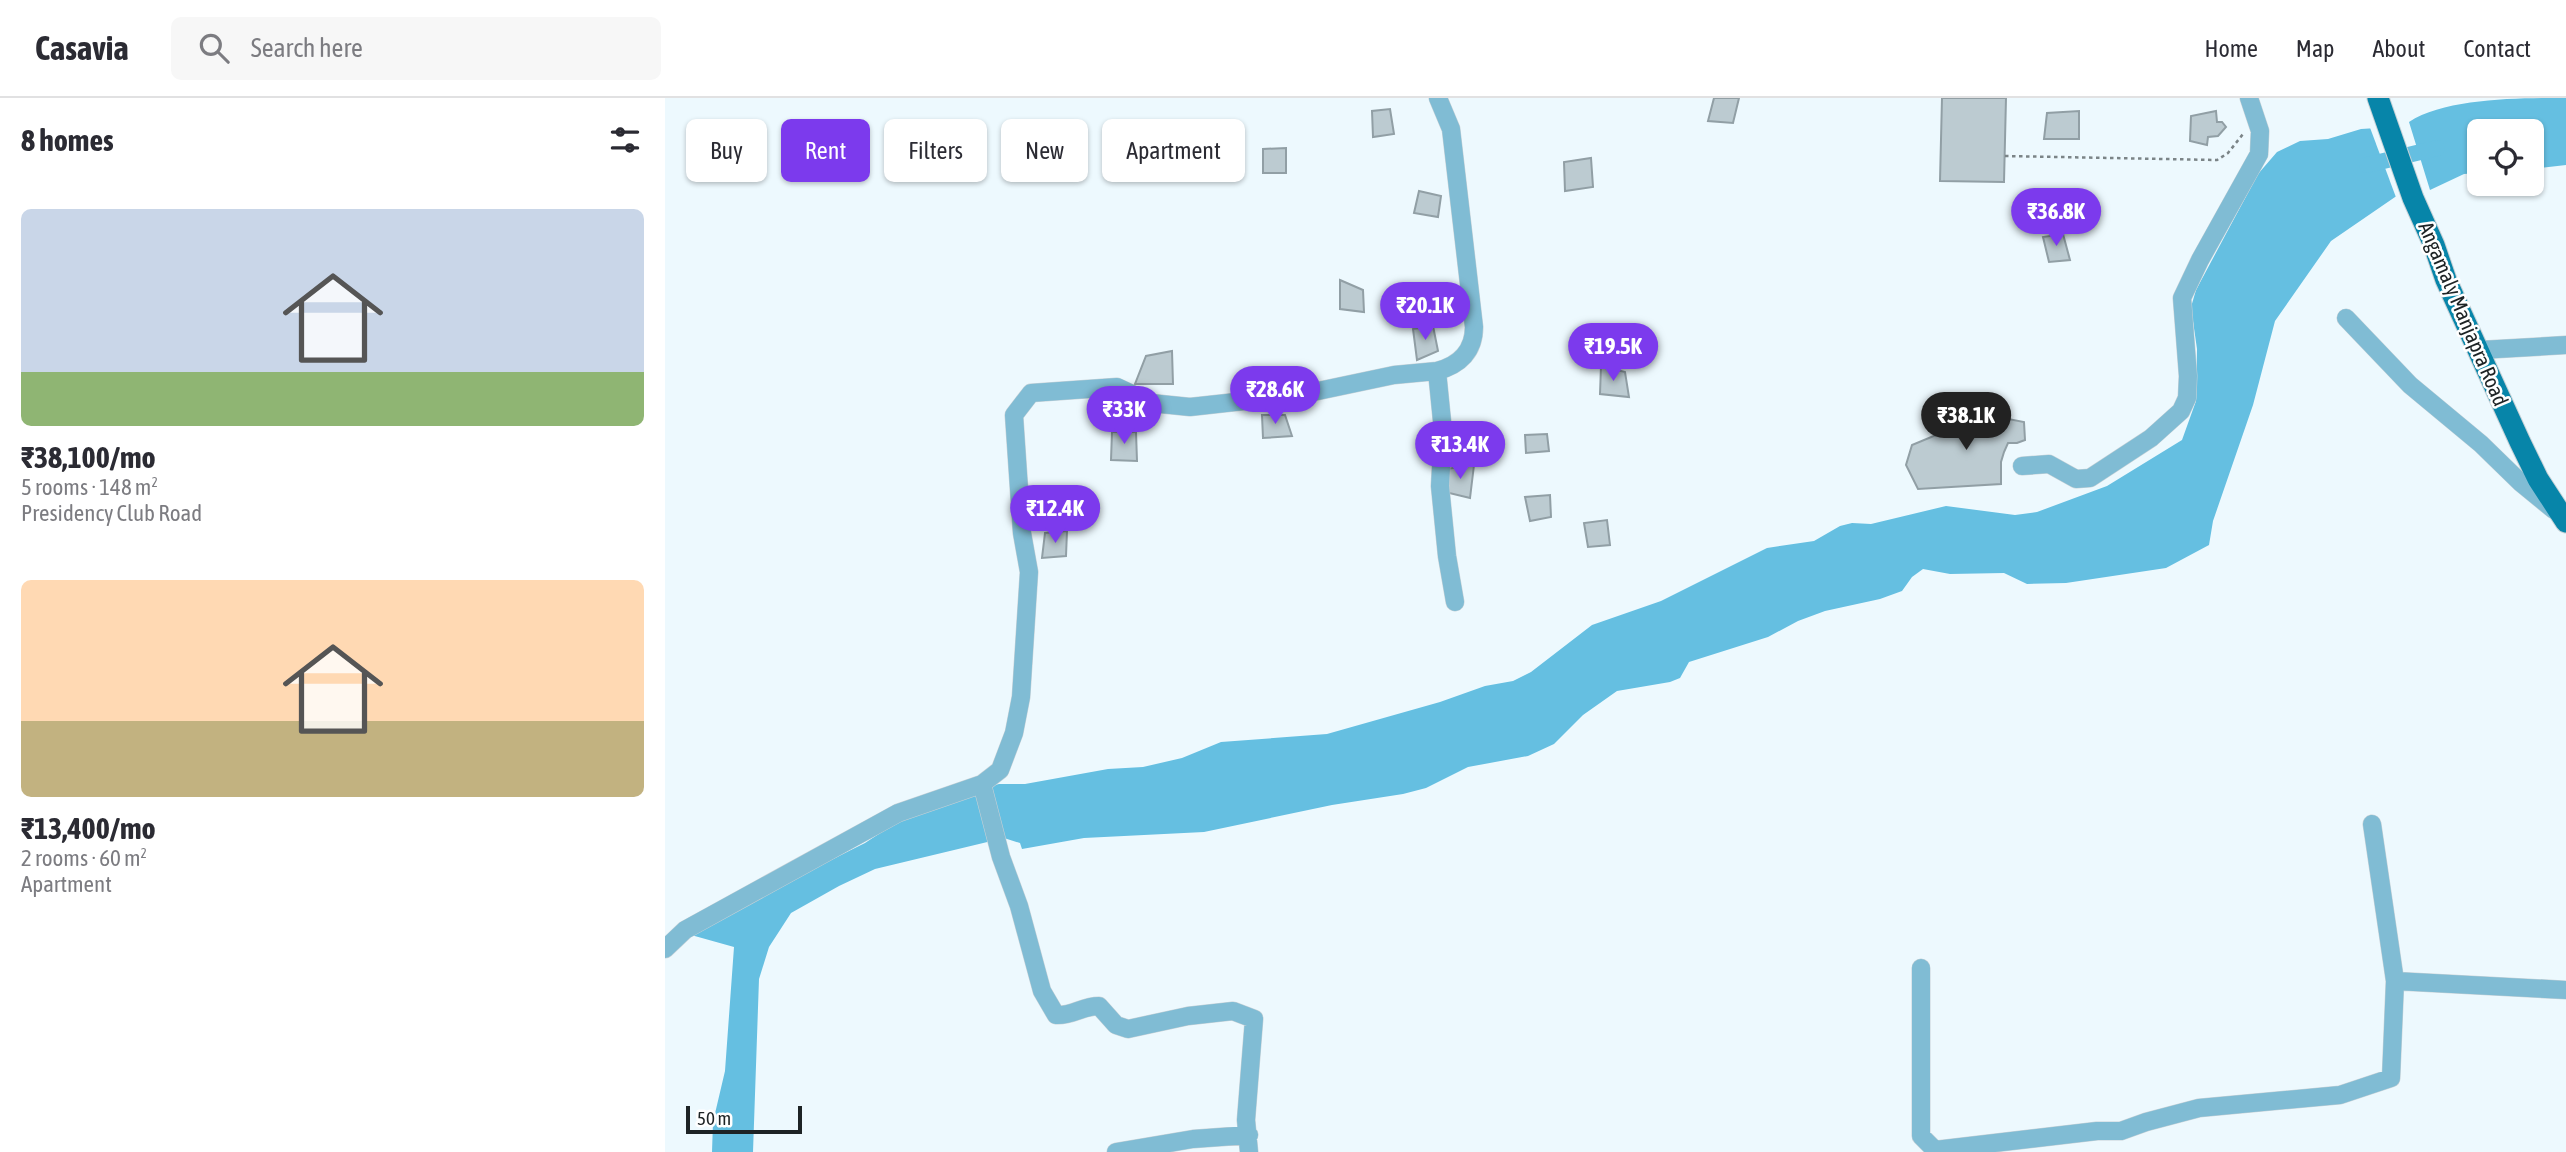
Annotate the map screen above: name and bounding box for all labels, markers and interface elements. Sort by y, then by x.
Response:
search box [171,17,661,80]
text: Casavia [35,29,129,67]
icon: search [195,29,233,67]
text: Search here [251,33,363,63]
text: Home [2204,35,2258,62]
text: Map [2296,35,2334,62]
text: About [2372,35,2425,62]
text: Contact [2463,35,2531,62]
chip: Buy [686,119,767,182]
chip: Rent [781,119,870,182]
chip: Filters [884,119,987,182]
chip: New [1001,119,1088,182]
chip: Apartment [1102,119,1245,182]
map controls [2467,119,2544,196]
button: locate [2467,119,2544,196]
icon: filters [606,121,644,159]
text: 8 homes [21,123,114,157]
pin: ₹36.8K [1999,188,2113,248]
text: ₹36.8K [2027,198,2085,224]
street label: Angamaly Manjapra Road [2414,218,2514,409]
icon: home [270,255,396,381]
pin: ₹20.1K [1368,282,1482,342]
text: ₹20.1K [1396,292,1454,318]
pin: ₹19.5K [1556,324,1670,383]
text: ₹19.5K [1584,333,1642,359]
pin: ₹28.6K [1218,366,1332,426]
text: ₹28.6K [1246,376,1304,402]
pin: ₹33K [1083,386,1165,446]
pin: ₹38.1K [1909,392,2023,452]
text: ₹33K [1103,396,1145,422]
text: ₹38.1K [1937,402,1995,428]
pin: ₹13.4K [1403,422,1517,481]
text: ₹13.4K [1431,431,1489,457]
text: ₹38,100/mo [21,440,156,474]
text: 5 rooms · 148 m² [21,474,158,500]
pin: ₹12.4K [998,486,1112,545]
text: ₹12.4K [1026,495,1084,521]
text: Presidency Club Road [21,500,202,526]
icon: home [270,626,396,752]
text: ₹13,400/mo [21,811,156,845]
text: 2 rooms · 60 m² [21,845,147,871]
text: Apartment [21,871,112,897]
scale bar [686,1103,801,1135]
text: 50 m [697,1107,731,1129]

